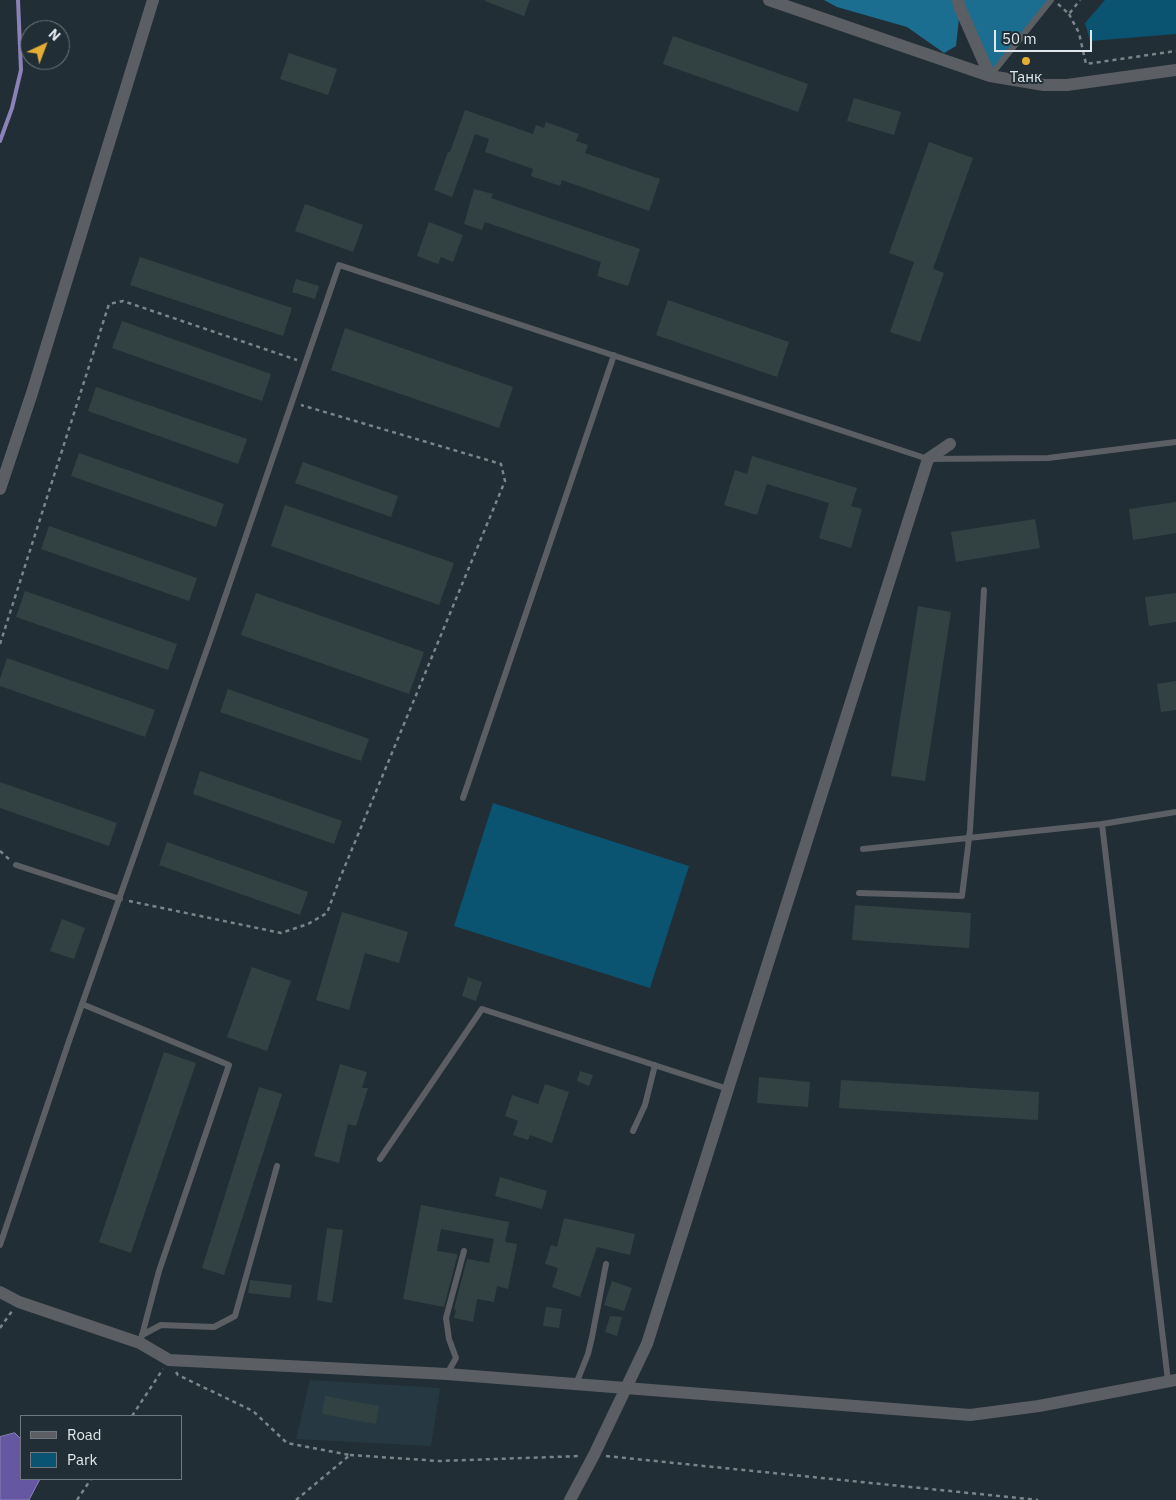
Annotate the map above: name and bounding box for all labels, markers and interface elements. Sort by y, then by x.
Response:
north arrow [20,20,70,70]
scale bar [996,20,1094,52]
text: N [45,25,64,45]
text: 50 m [1002,29,1037,48]
marker: Танк [1020,55,1032,67]
place label: Танк [1010,69,1042,87]
legend [20,1415,182,1480]
text: Road [67,1425,102,1444]
text: Park [67,1450,97,1469]

